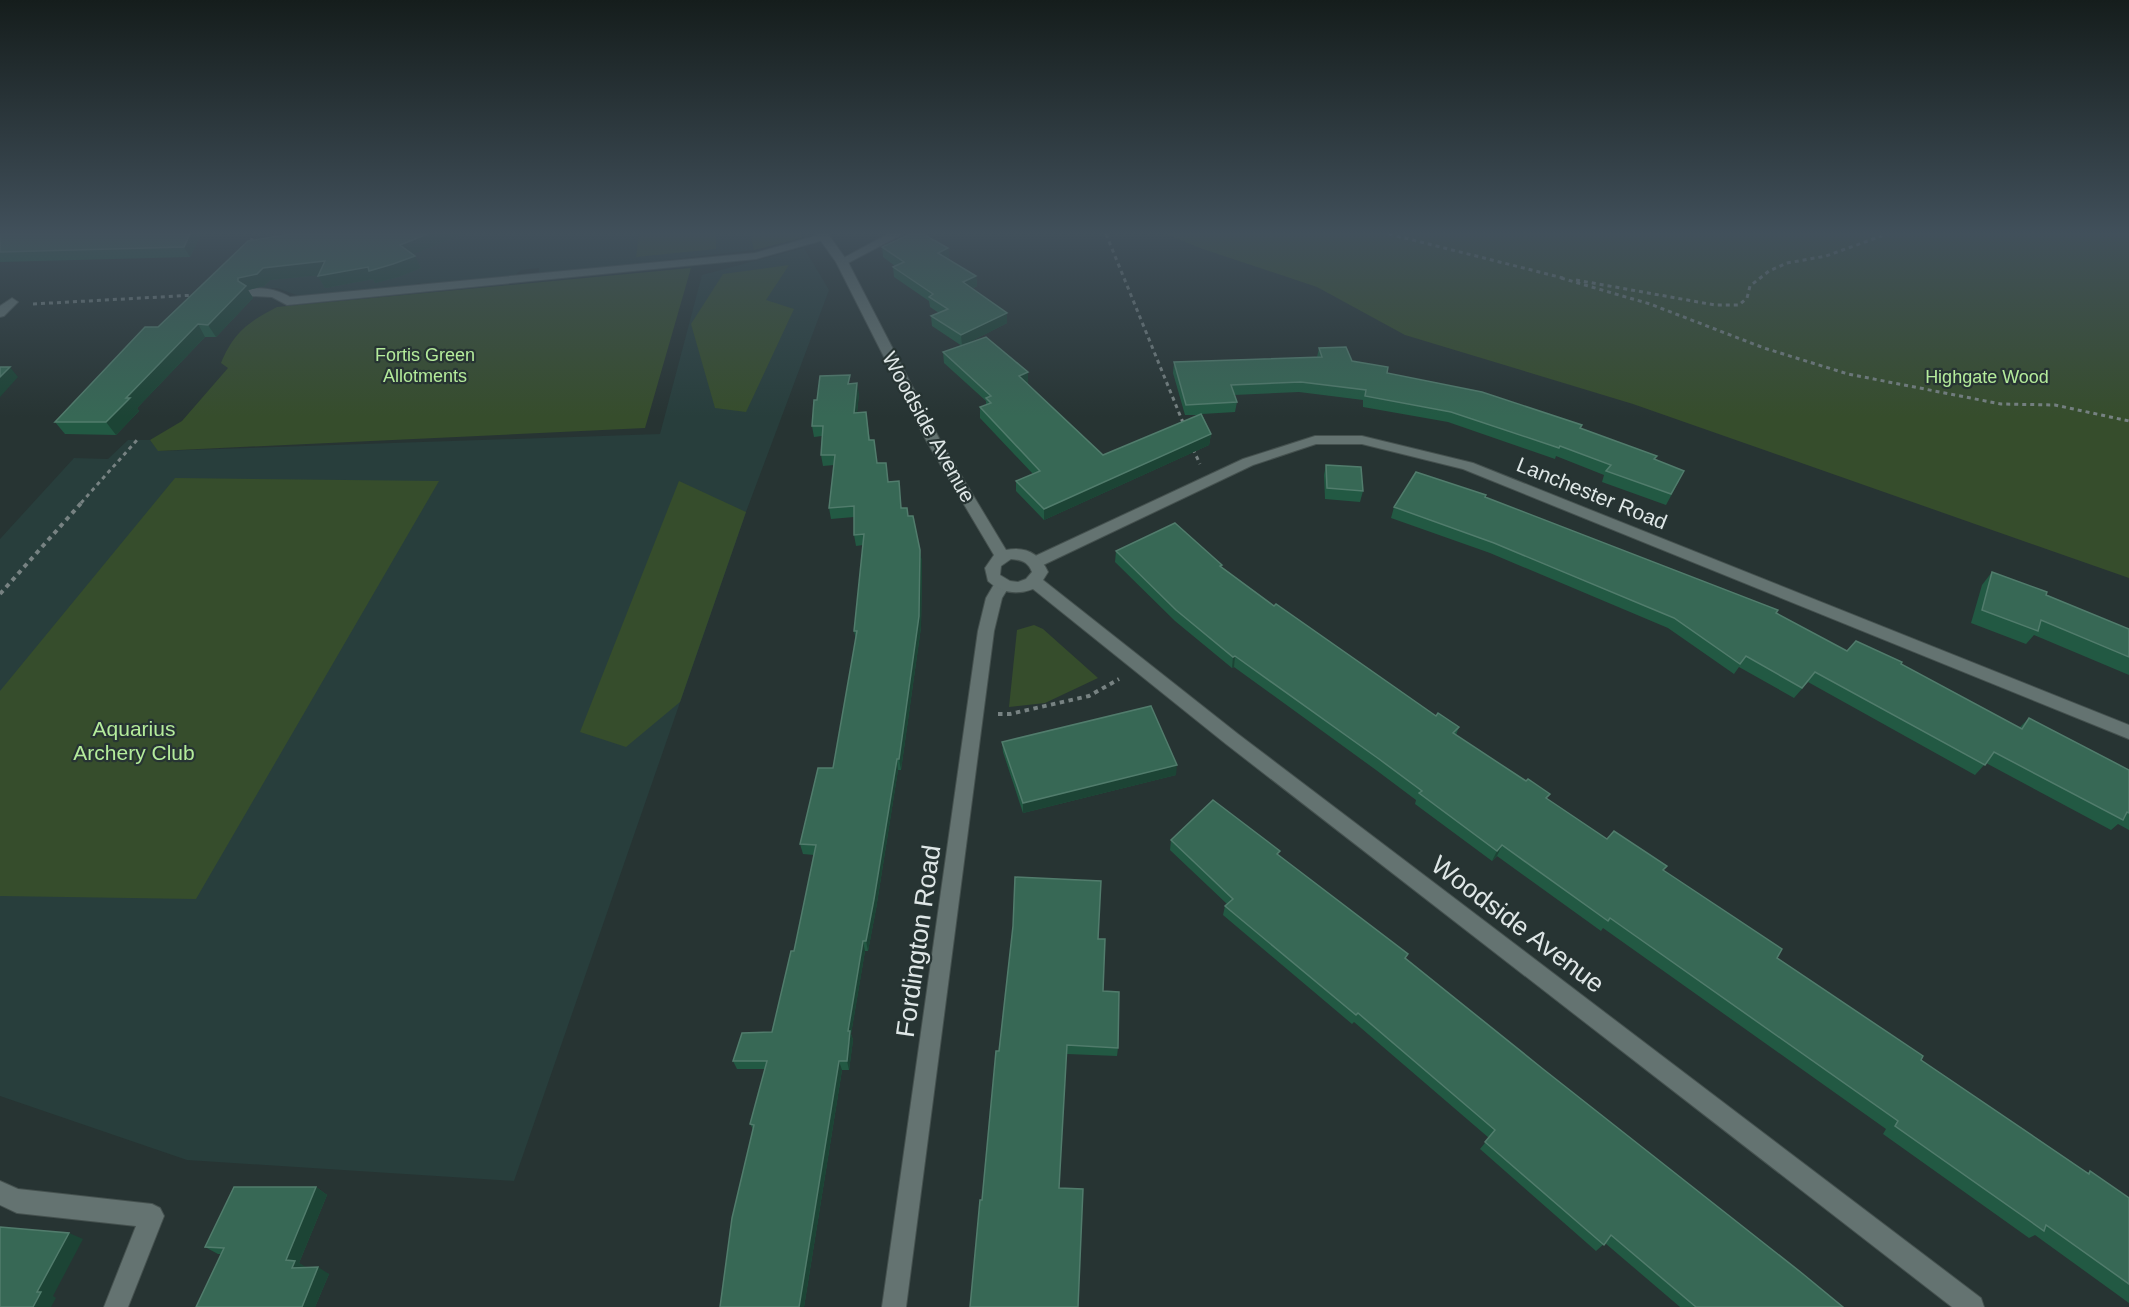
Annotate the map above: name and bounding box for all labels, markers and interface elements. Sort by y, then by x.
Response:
park label: Fortis Green Allotments [375,345,475,386]
street label: Woodside Avenue [878,348,980,506]
park label: Highgate Wood [1925,367,2049,387]
street label: Lanchester Road [1514,452,1670,534]
park label: Aquarius Archery Club [73,717,195,764]
street label: Fordington Road [890,843,946,1039]
street label: Woodside Avenue [1426,849,1610,999]

